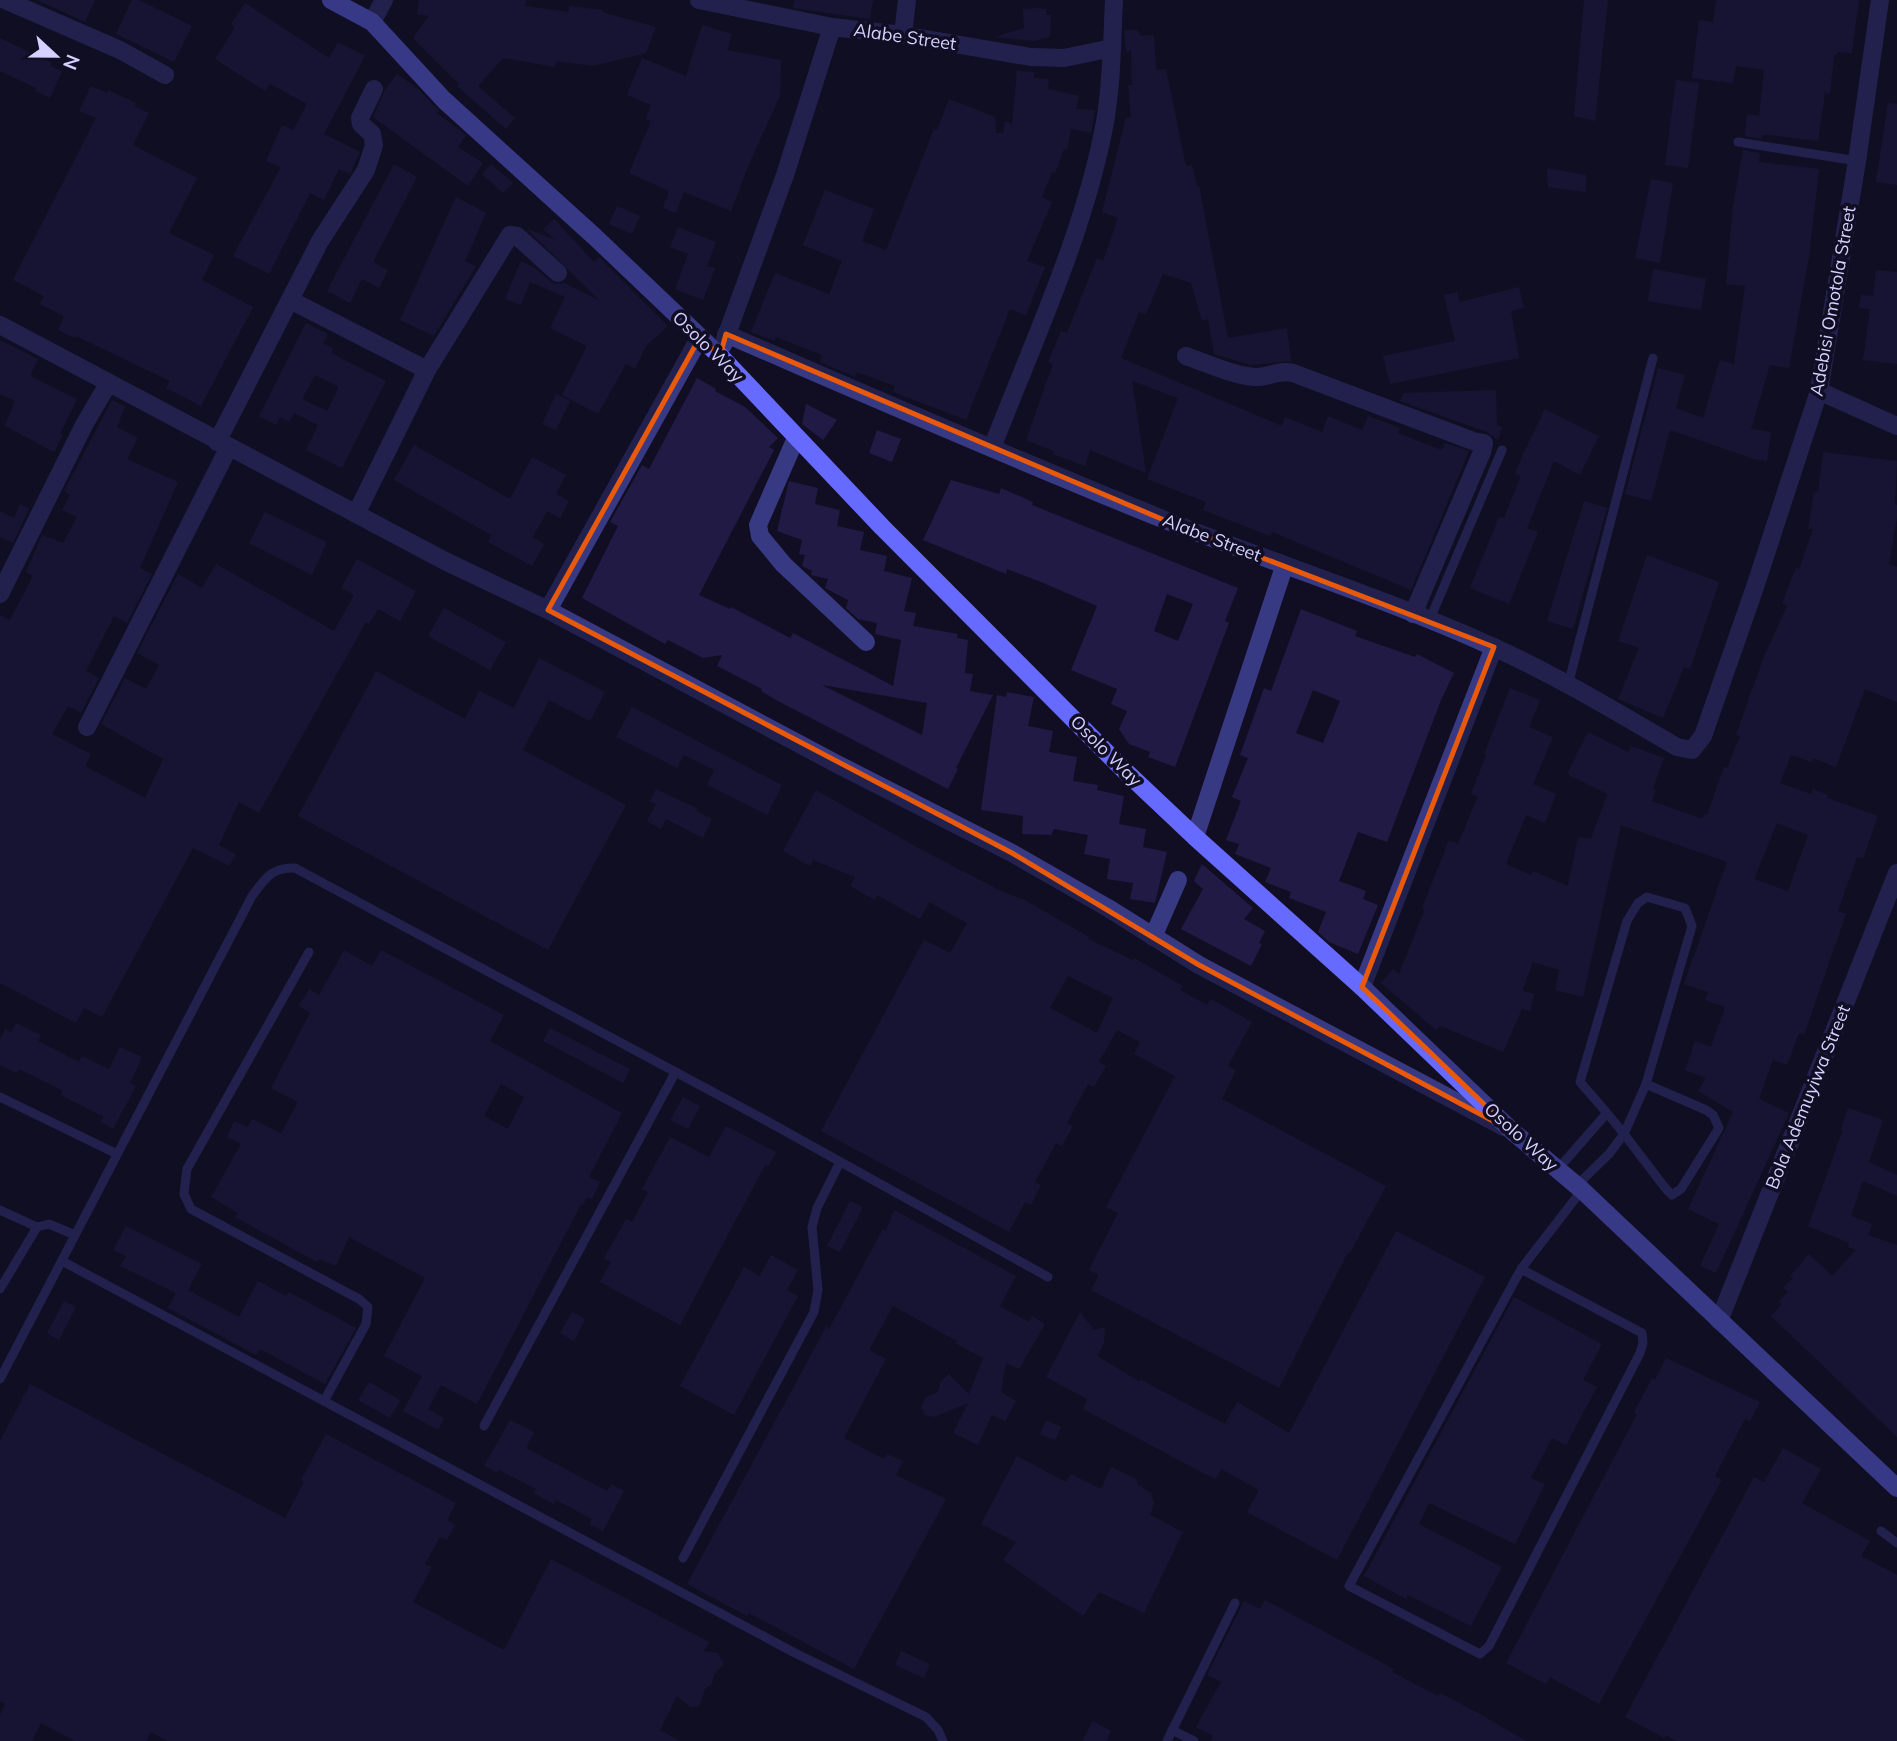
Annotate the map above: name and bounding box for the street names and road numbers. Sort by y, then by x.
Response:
street label: Alabe Street [852,18,958,55]
street label: Adebisi Omotola Street [1804,204,1861,398]
street label: Osolo Way [668,306,749,387]
street label: Alabe Street [1160,508,1265,567]
street label: Osolo Way [1066,710,1147,791]
street label: Bola Ademuyiwa Street [1760,1001,1855,1192]
street label: Osolo Way [1480,1097,1563,1176]

